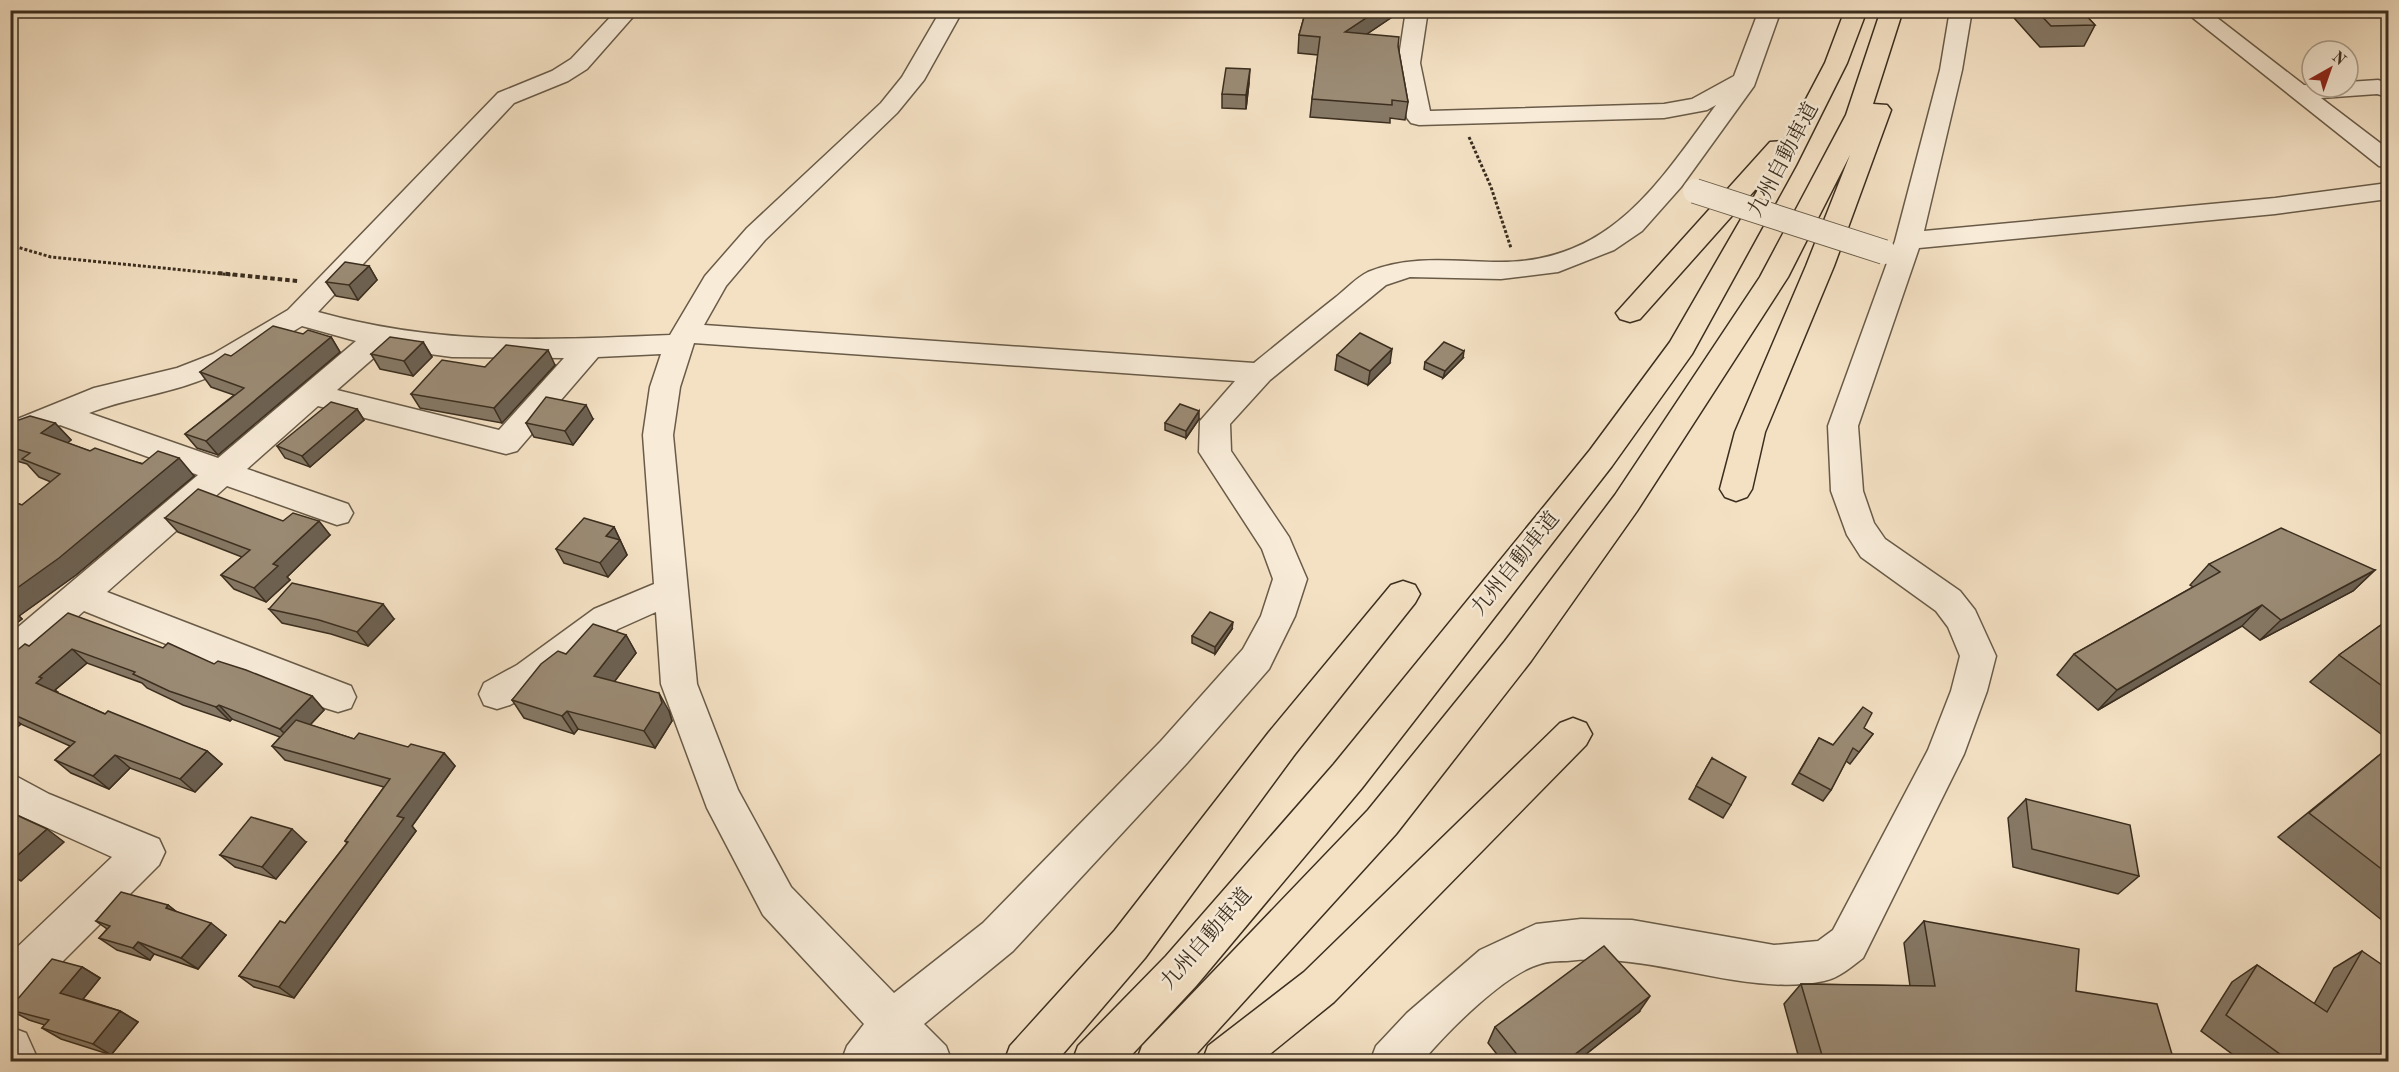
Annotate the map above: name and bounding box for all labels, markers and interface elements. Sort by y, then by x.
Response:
north arrow [2300,39,2360,99]
text: N [2329,49,2349,70]
street label: 九州自動車道 [1743,99,1823,221]
street label: 九州自動車道 [1467,507,1564,620]
street label: 九州自動車道 [1156,883,1256,993]

